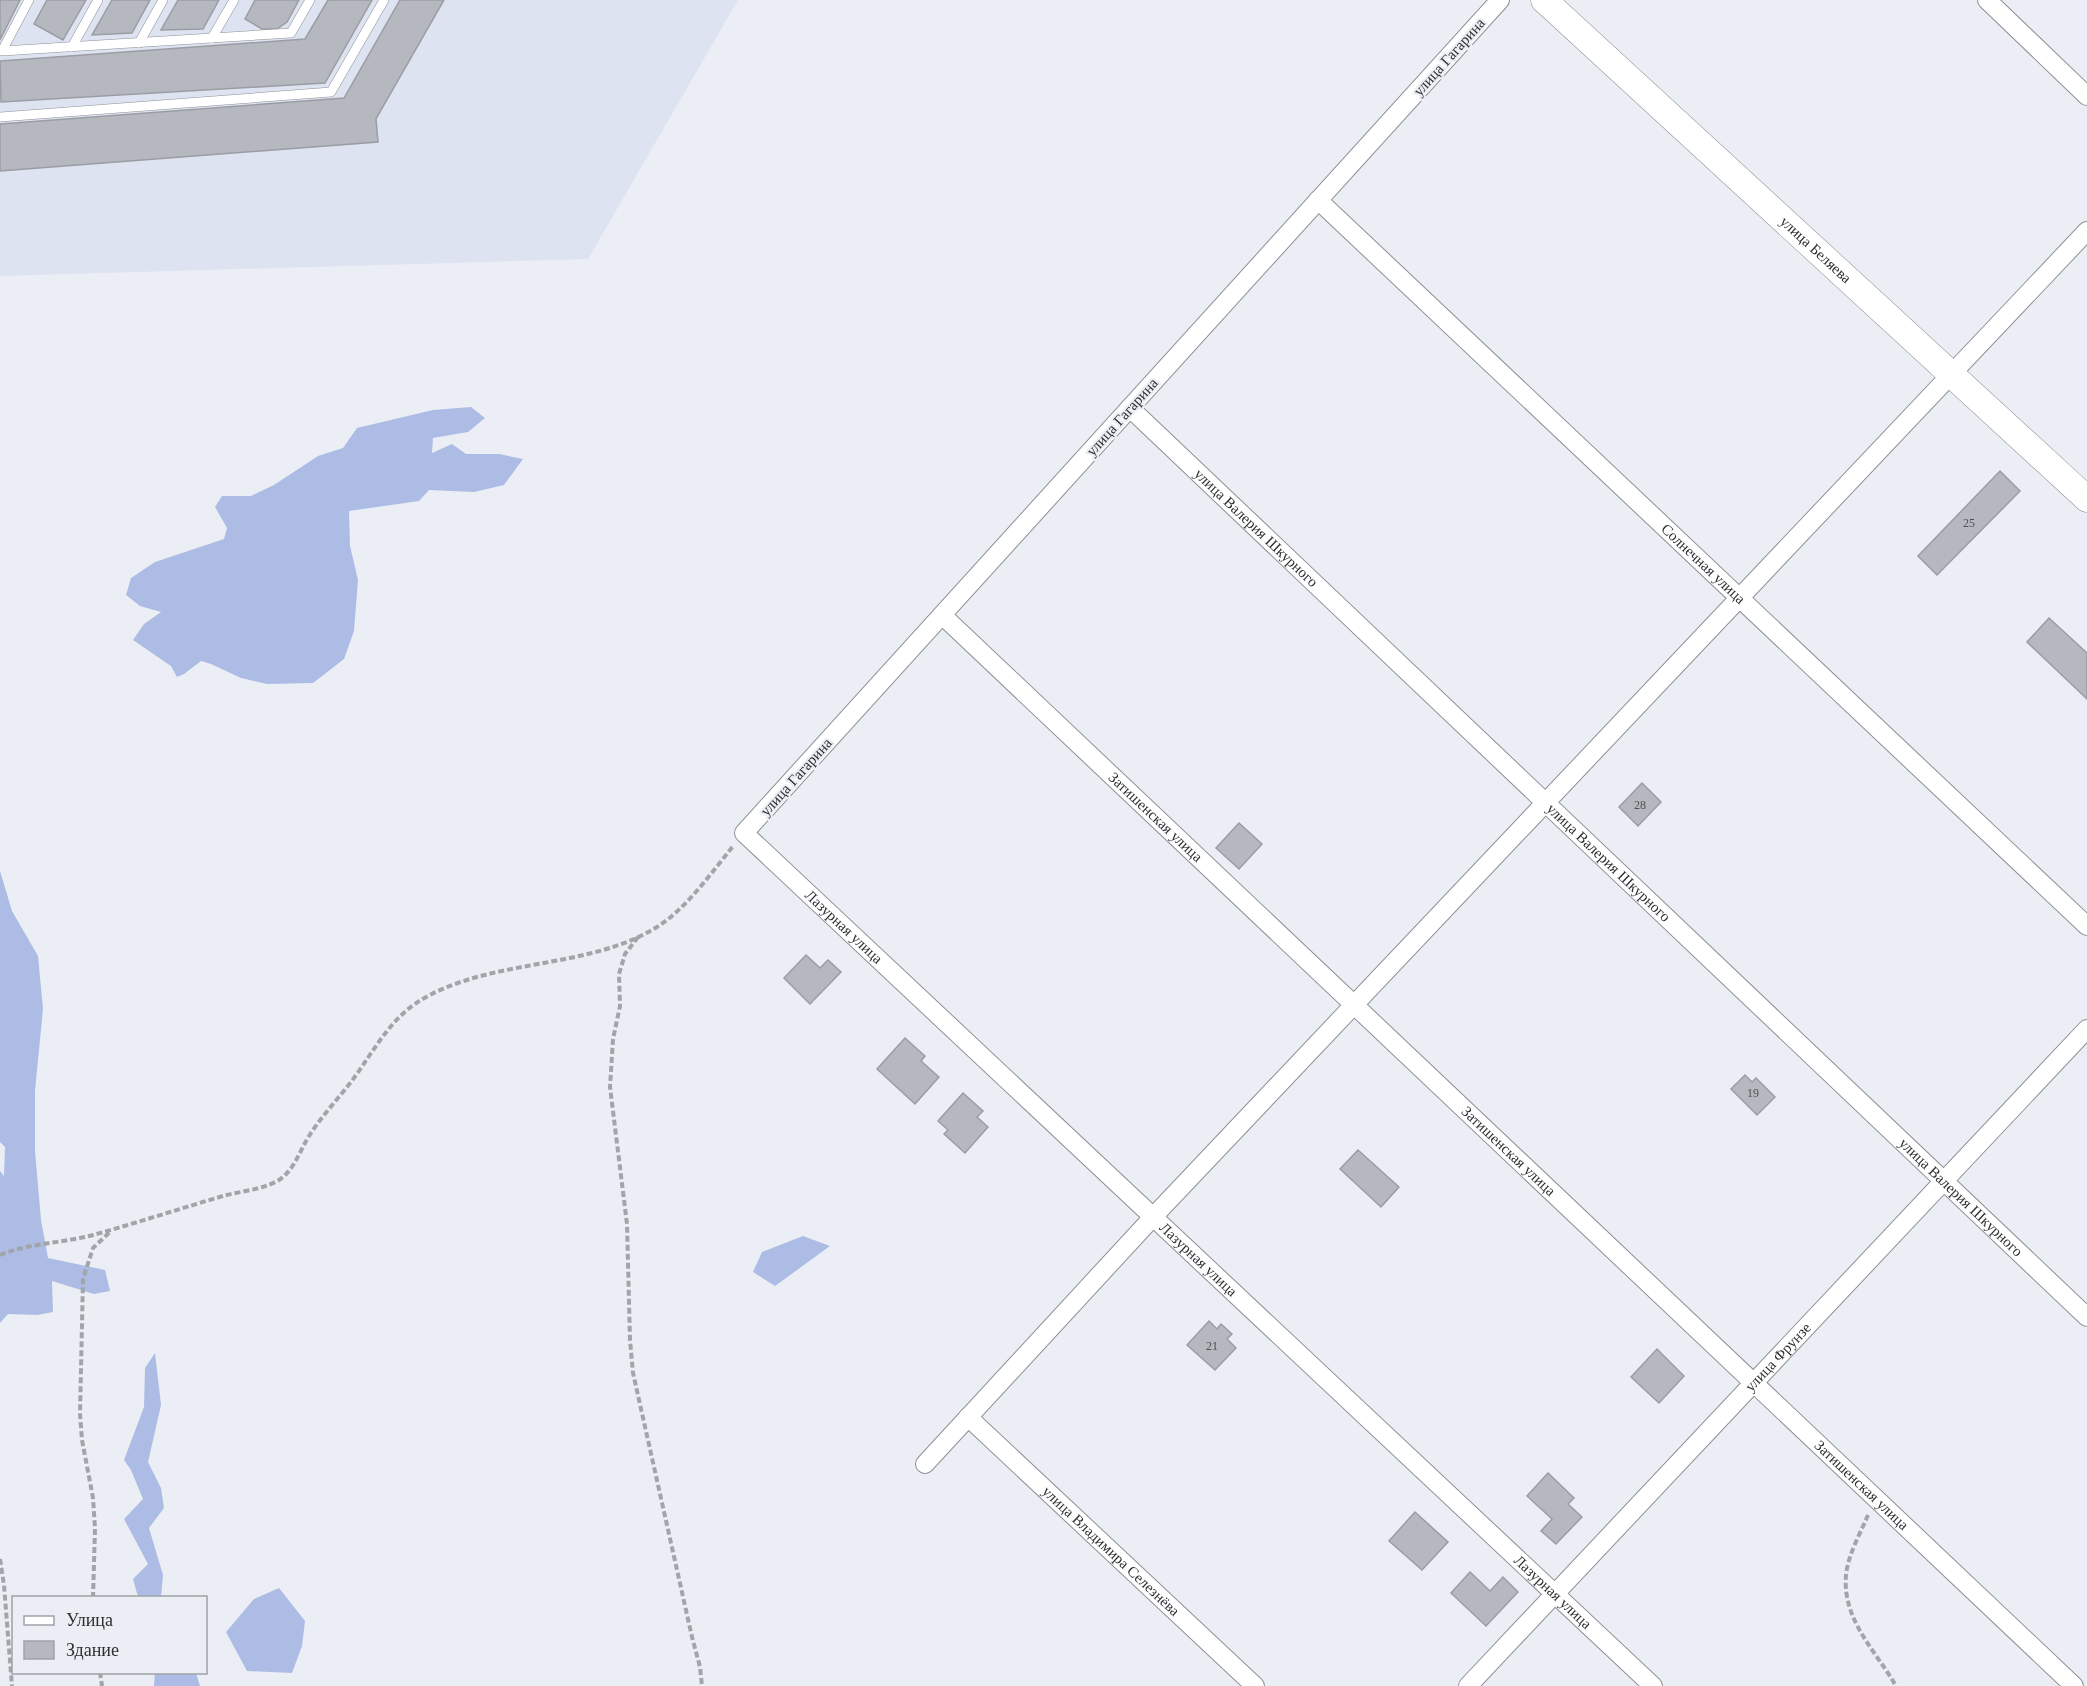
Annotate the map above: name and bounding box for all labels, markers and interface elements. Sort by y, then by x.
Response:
street label: улица Гагарина [1410,15,1488,99]
street label: улица Беляева [1777,213,1855,287]
street label: улица Гагарина [1083,375,1161,459]
street label: улица Валерия Шкурного [1191,466,1321,590]
house number: 25 [1963,516,1975,530]
street label: Солнечная улица [1658,521,1749,607]
street label: улица Гагарина [757,735,835,819]
street label: Затишенская улица [1105,769,1206,865]
house number: 28 [1634,798,1646,812]
street label: улица Валерия Шкурного [1544,800,1674,925]
street label: Лазурная улица [802,887,886,967]
house number: 19 [1747,1086,1759,1100]
street label: Затишенская улица [1458,1103,1559,1199]
street label: улица Валерия Шкурного [1896,1135,2026,1260]
street label: Лазурная улица [1156,1219,1241,1300]
street label: улица Фрунзе [1742,1319,1814,1395]
house number: 21 [1206,1339,1218,1353]
street label: Затишенская улица [1812,1437,1912,1533]
street label: улица Владимира Селезнёва [1039,1483,1183,1619]
street label: Лазурная улица [1511,1552,1595,1632]
legend [12,1596,207,1674]
text: Улица [66,1610,113,1630]
text: Здание [66,1640,119,1660]

